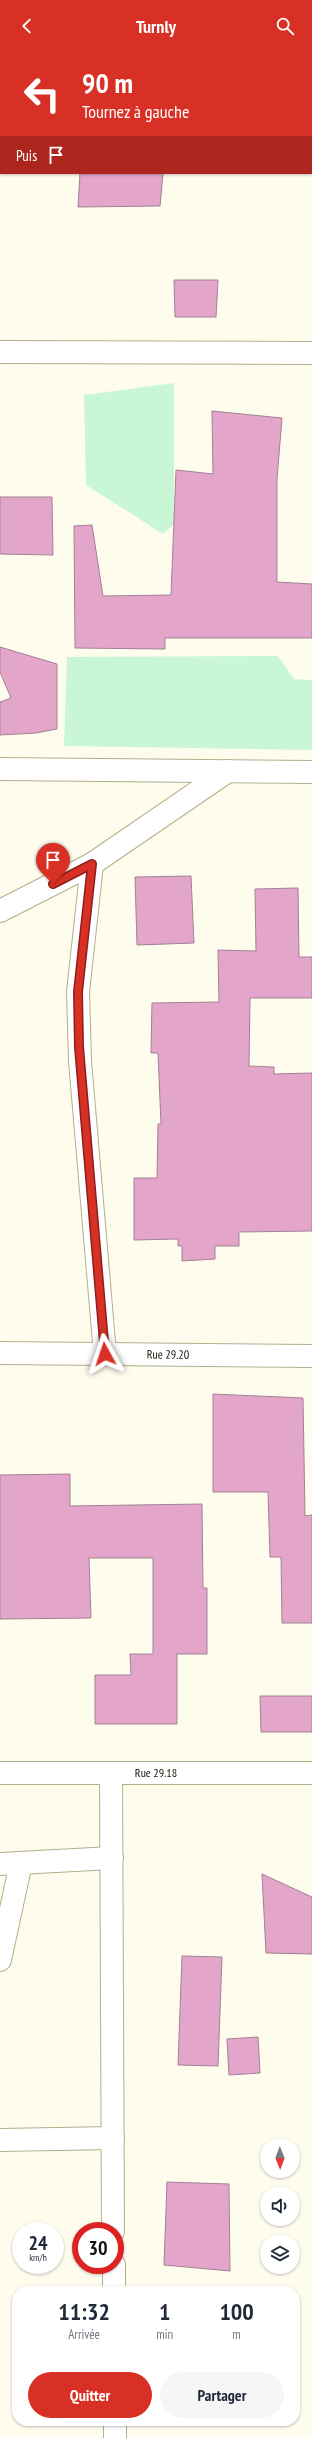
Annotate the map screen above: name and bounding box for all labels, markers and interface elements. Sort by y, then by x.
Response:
icon: back [16,15,38,37]
text: Turnly [136,15,176,38]
icon: search [274,15,296,37]
text: 90 m [82,64,133,101]
icon: left [16,68,68,120]
text: Tournez à gauche [82,100,189,123]
icon: arrive [45,144,67,166]
text: Puis [16,146,37,165]
pin [36,843,70,884]
icon: arrive [42,849,64,871]
position arrow [84,1333,126,1375]
street label: Rue 29.20 [147,1346,189,1362]
street label: Rue 29.18 [135,1765,177,1780]
north arrow [260,2138,300,2178]
map controls [260,2138,300,2274]
button: sound [260,2186,300,2226]
speed limit sign: 30 [72,2222,124,2274]
text: 24 [28,2230,48,2256]
button: layers [260,2234,300,2274]
text: km/h [29,2251,47,2264]
text: 11:32 [58,2296,110,2327]
text: 1 [159,2296,170,2327]
text: 100 [219,2296,254,2327]
text: Arrivée [68,2326,100,2343]
text: min [156,2326,173,2343]
text: m [232,2326,241,2343]
button: Quitter [28,2372,152,2418]
button: Partager [160,2372,284,2418]

